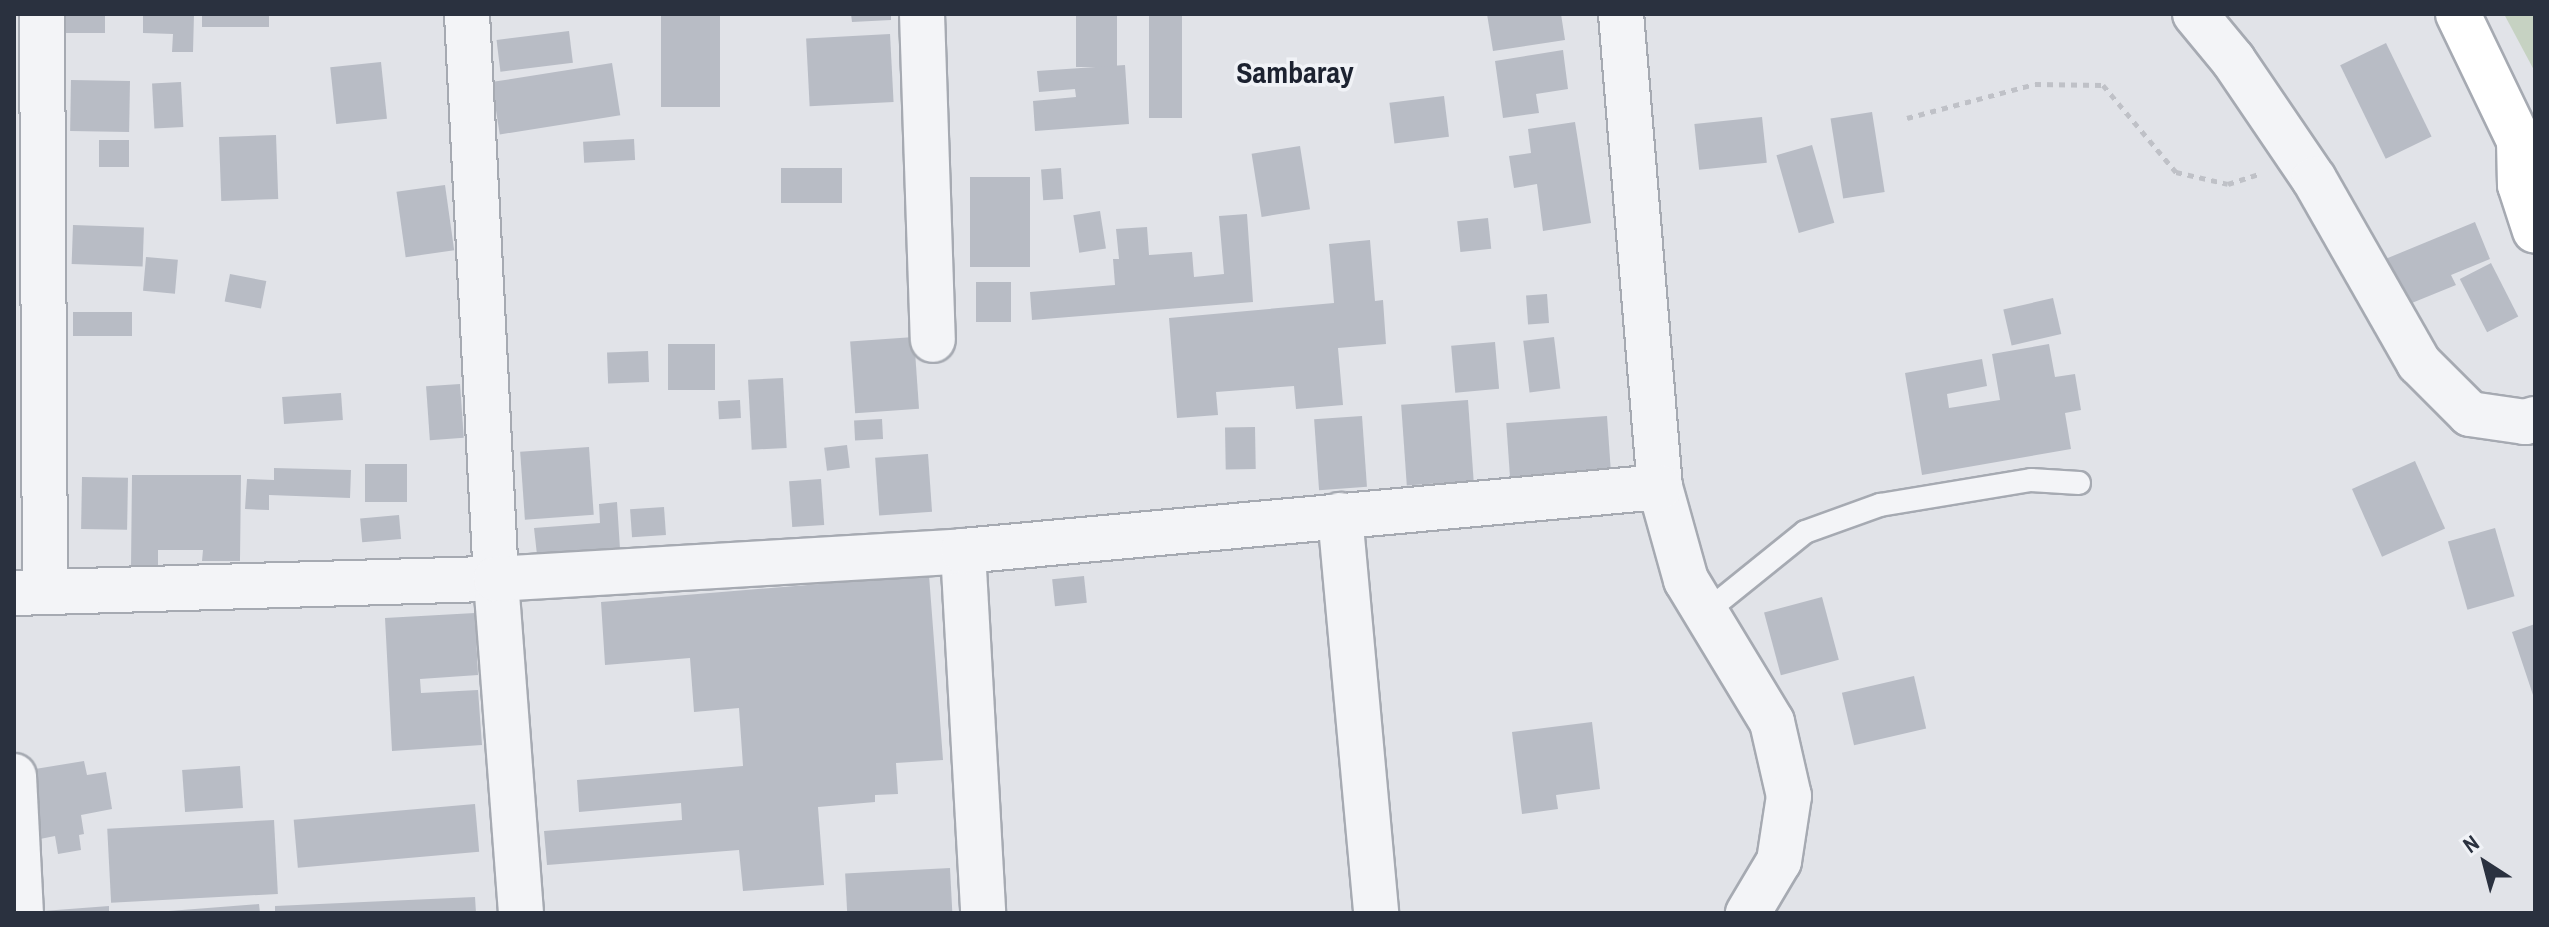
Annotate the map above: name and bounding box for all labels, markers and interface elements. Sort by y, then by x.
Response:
district label: Sambaray [1236,54,1354,90]
north arrow [2445,823,2525,903]
text: N [2457,828,2485,860]

